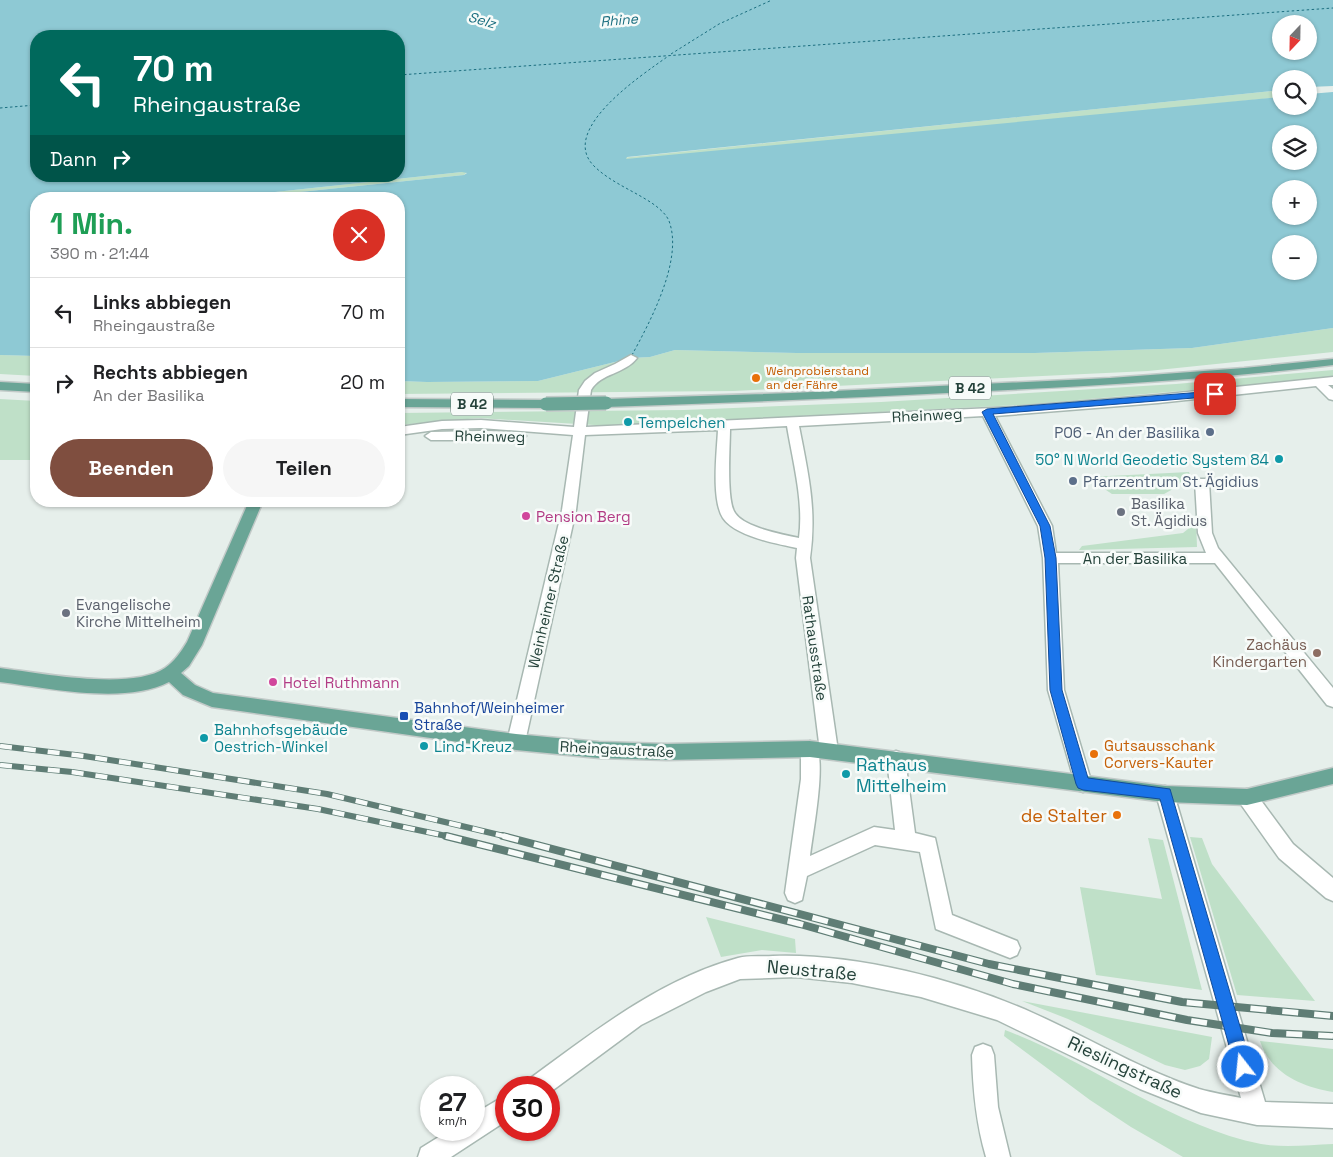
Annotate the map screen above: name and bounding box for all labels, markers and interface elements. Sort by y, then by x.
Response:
water label: Selz [466,8,499,33]
water label: Rhine [599,9,639,31]
north arrow [1272,15,1318,60]
map controls [1272,15,1317,280]
text: 70 m [133,47,214,91]
icon: left [50,50,115,115]
button: search [1272,70,1317,115]
text: Rheingaustraße [133,90,301,118]
button: layers [1272,125,1317,170]
icon: right [107,145,135,173]
text: Dann [50,147,97,172]
button: + [1272,180,1317,225]
text: 1 Min. [50,204,133,243]
button: close [333,209,385,261]
button: − [1272,235,1317,280]
text: 390 m · 21:44 [50,243,149,264]
text: Links abbiegen [93,290,231,315]
icon: left [50,299,78,327]
text: 70 m [341,300,385,325]
text: Rheingaustraße [93,315,215,336]
text: Rechts abbiegen [93,360,248,385]
place label: Weinprobierstand an der Fähre [766,363,869,393]
icon: right [50,369,78,397]
text: 20 m [340,370,385,395]
marker: Weinprobierstand an der Fähre [750,372,762,384]
pin [1194,373,1236,415]
road number: B 42 [949,376,991,399]
icon: arrive [1201,380,1229,408]
text: An der Basilika [93,385,204,406]
road number: B 42 [451,392,493,416]
street label: Rheinweg [891,404,963,426]
place label: Tempelchen [638,413,726,432]
marker: Tempelchen [622,416,634,428]
place label: P06 - An der Basilika [1054,423,1200,442]
street label: Rheinweg [454,426,526,446]
marker: P06 - An der Basilika [1204,426,1216,438]
button: Beenden [50,439,213,497]
button: Teilen [223,439,385,497]
place label: 50° N World Geodetic System 84 [1035,450,1269,469]
marker: 50° N World Geodetic System 84 [1273,453,1285,465]
place label: Pfarrzentrum St. Ägidius [1083,472,1259,491]
marker: Pfarrzentrum St. Ägidius [1067,475,1079,487]
place label: Basilika St. Ägidius [1131,494,1207,530]
marker: Basilika St. Ägidius [1115,506,1127,518]
place label: Pension Berg [536,507,631,526]
marker: Pension Berg [520,510,532,522]
street label: Weinheimer Straße [523,533,573,670]
street label: An der Basilika [1083,549,1188,568]
street label: Rathausstraße [798,594,832,702]
place label: Evangelische Kirche Mittelheim [76,595,201,631]
marker: Evangelische Kirche Mittelheim [60,607,72,619]
place label: Zachäus Kindergarten [1212,635,1307,671]
marker: Zachäus Kindergarten [1311,647,1323,659]
place label: Hotel Ruthmann [283,673,400,692]
marker: Hotel Ruthmann [267,676,279,688]
place label: Bahnhof/Weinheimer Straße [414,698,565,734]
marker: Bahnhof/Weinheimer Straße [398,710,410,722]
place label: Bahnhofsgebäude Oestrich-Winkel [214,720,348,756]
marker: Bahnhofsgebäude Oestrich-Winkel [198,732,210,744]
place label: Gutsausschank Corvers-Kauter [1104,736,1215,772]
place label: Lind-Kreuz [434,737,512,756]
street label: Rheingaustraße [559,737,675,761]
marker: Lind-Kreuz [418,740,430,752]
marker: Gutsausschank Corvers-Kauter [1088,748,1100,760]
place label: Rathaus Mittelheim [856,753,947,797]
marker: Rathaus Mittelheim [840,768,852,780]
place label: de Stalter [1021,804,1107,827]
marker: de Stalter [1111,809,1123,821]
street label: Neustraße [766,955,858,985]
street label: Rieslingstraße [1064,1030,1186,1104]
position arrow [1216,1040,1268,1092]
speed limit sign: 30 [495,1076,560,1141]
text: 27 [438,1086,467,1118]
text: km/h [438,1113,467,1129]

